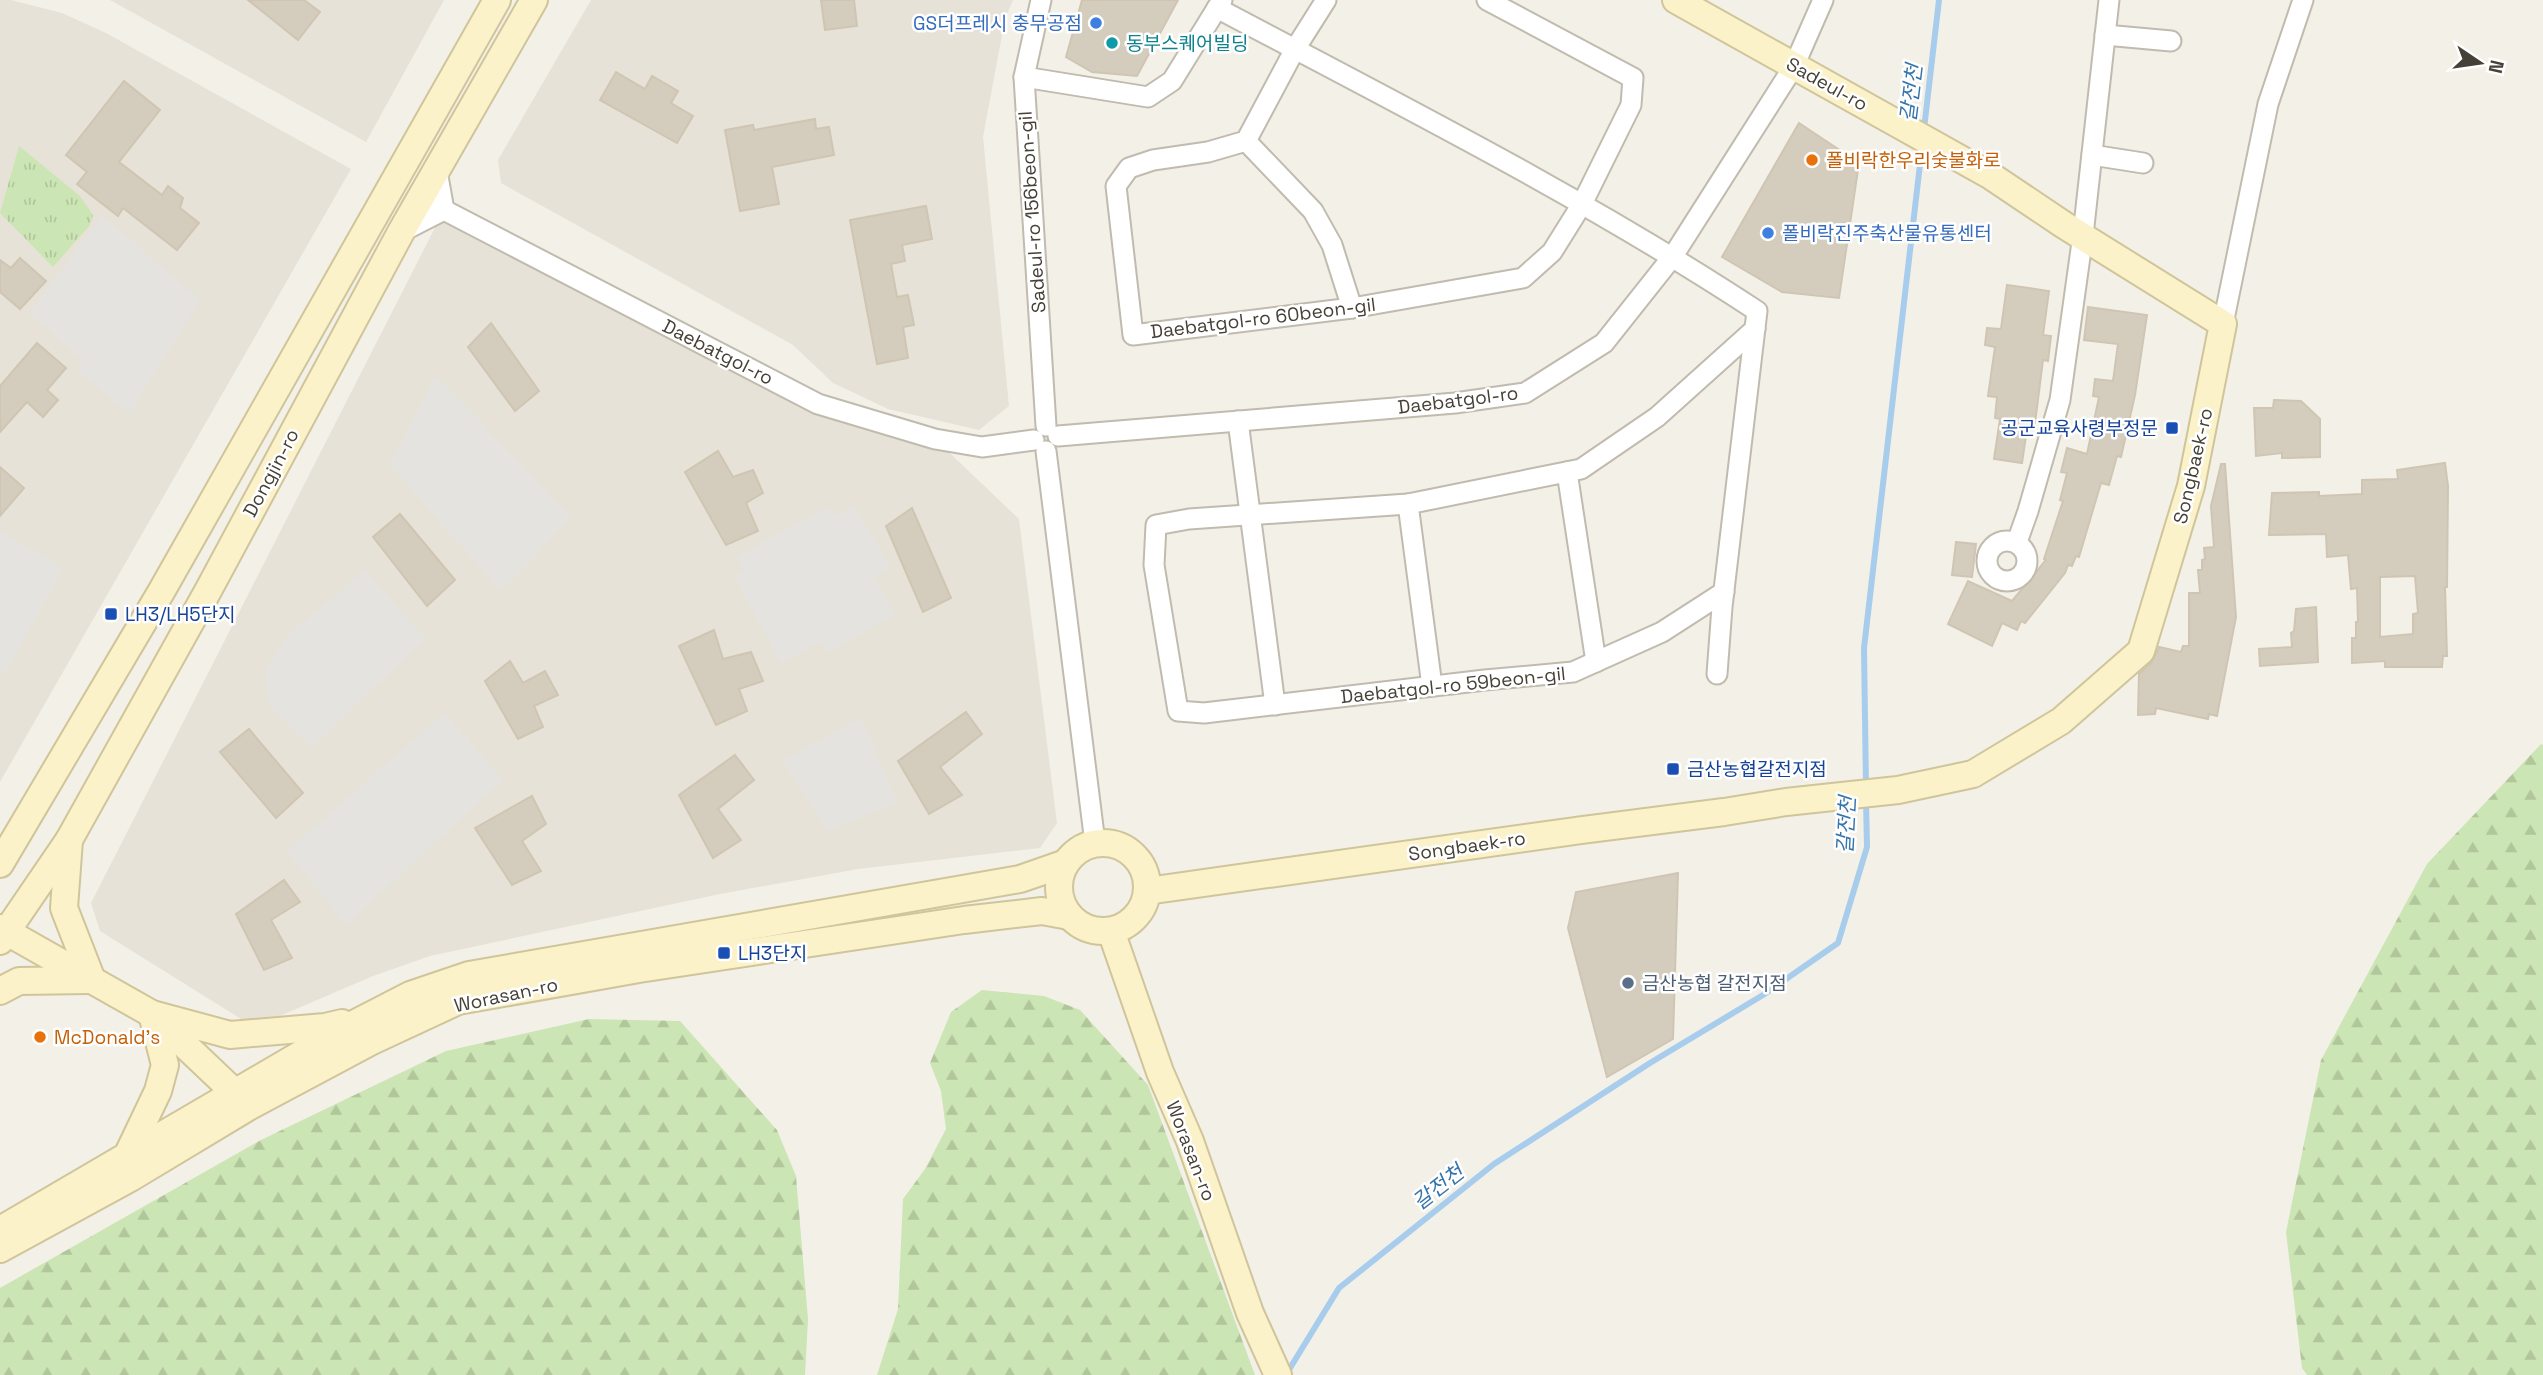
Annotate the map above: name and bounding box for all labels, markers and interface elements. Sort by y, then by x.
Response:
place label: GS더프레시 충무공점 [913,11,1082,36]
marker: GS더프레시 충무공점 [1088,15,1104,31]
north arrow [2445,28,2515,98]
place label: 동부스퀘어빌딩 [1126,31,1248,56]
marker: 동부스퀘어빌딩 [1104,35,1120,51]
street label: Sadeul-ro [1782,51,1872,117]
text: N [2482,58,2510,76]
water label: 갈전천 [1894,60,1928,123]
street label: Sadeul-ro 156beon-gil [1012,110,1052,314]
place label: 폴비락한우리숯불화로 [1826,148,2001,173]
marker: 폴비락한우리숯불화로 [1804,152,1820,168]
place label: 폴비락진주축산물유통센터 [1782,221,1992,246]
marker: 폴비락진주축산물유통센터 [1760,225,1776,241]
street label: Daebatgol-ro 60beon-gil [1149,292,1377,344]
street label: Daebatgol-ro [658,313,778,391]
street label: Daebatgol-ro [1396,380,1520,420]
street label: Songbaek-ro [2168,406,2218,526]
place label: 공군교육사령부정문 [2001,416,2158,441]
marker: 공군교육사령부정문 [2164,420,2180,436]
street label: Dongjin-ro [237,425,305,521]
place label: LH3/LH5단지 [125,602,236,627]
marker: LH3/LH5단지 [103,606,119,622]
street label: Daebatgol-ro 59beon-gil [1339,661,1567,709]
place label: 금산농협갈전지점 [1687,757,1827,782]
marker: 금산농협갈전지점 [1665,761,1681,777]
water label: 갈전천 [1831,793,1861,855]
street label: Songbaek-ro [1407,825,1527,867]
place label: LH3단지 [738,941,807,966]
marker: LH3단지 [716,945,732,961]
place label: 금산농협 갈전지점 [1642,971,1787,996]
street label: Worasan-ro [452,972,560,1018]
marker: 금산농협 갈전지점 [1620,975,1636,991]
place label: McDonald's [54,1025,160,1050]
marker: McDonald's [32,1029,48,1045]
street label: Worasan-ro [1160,1097,1222,1205]
water label: 갈전천 [1407,1157,1471,1215]

